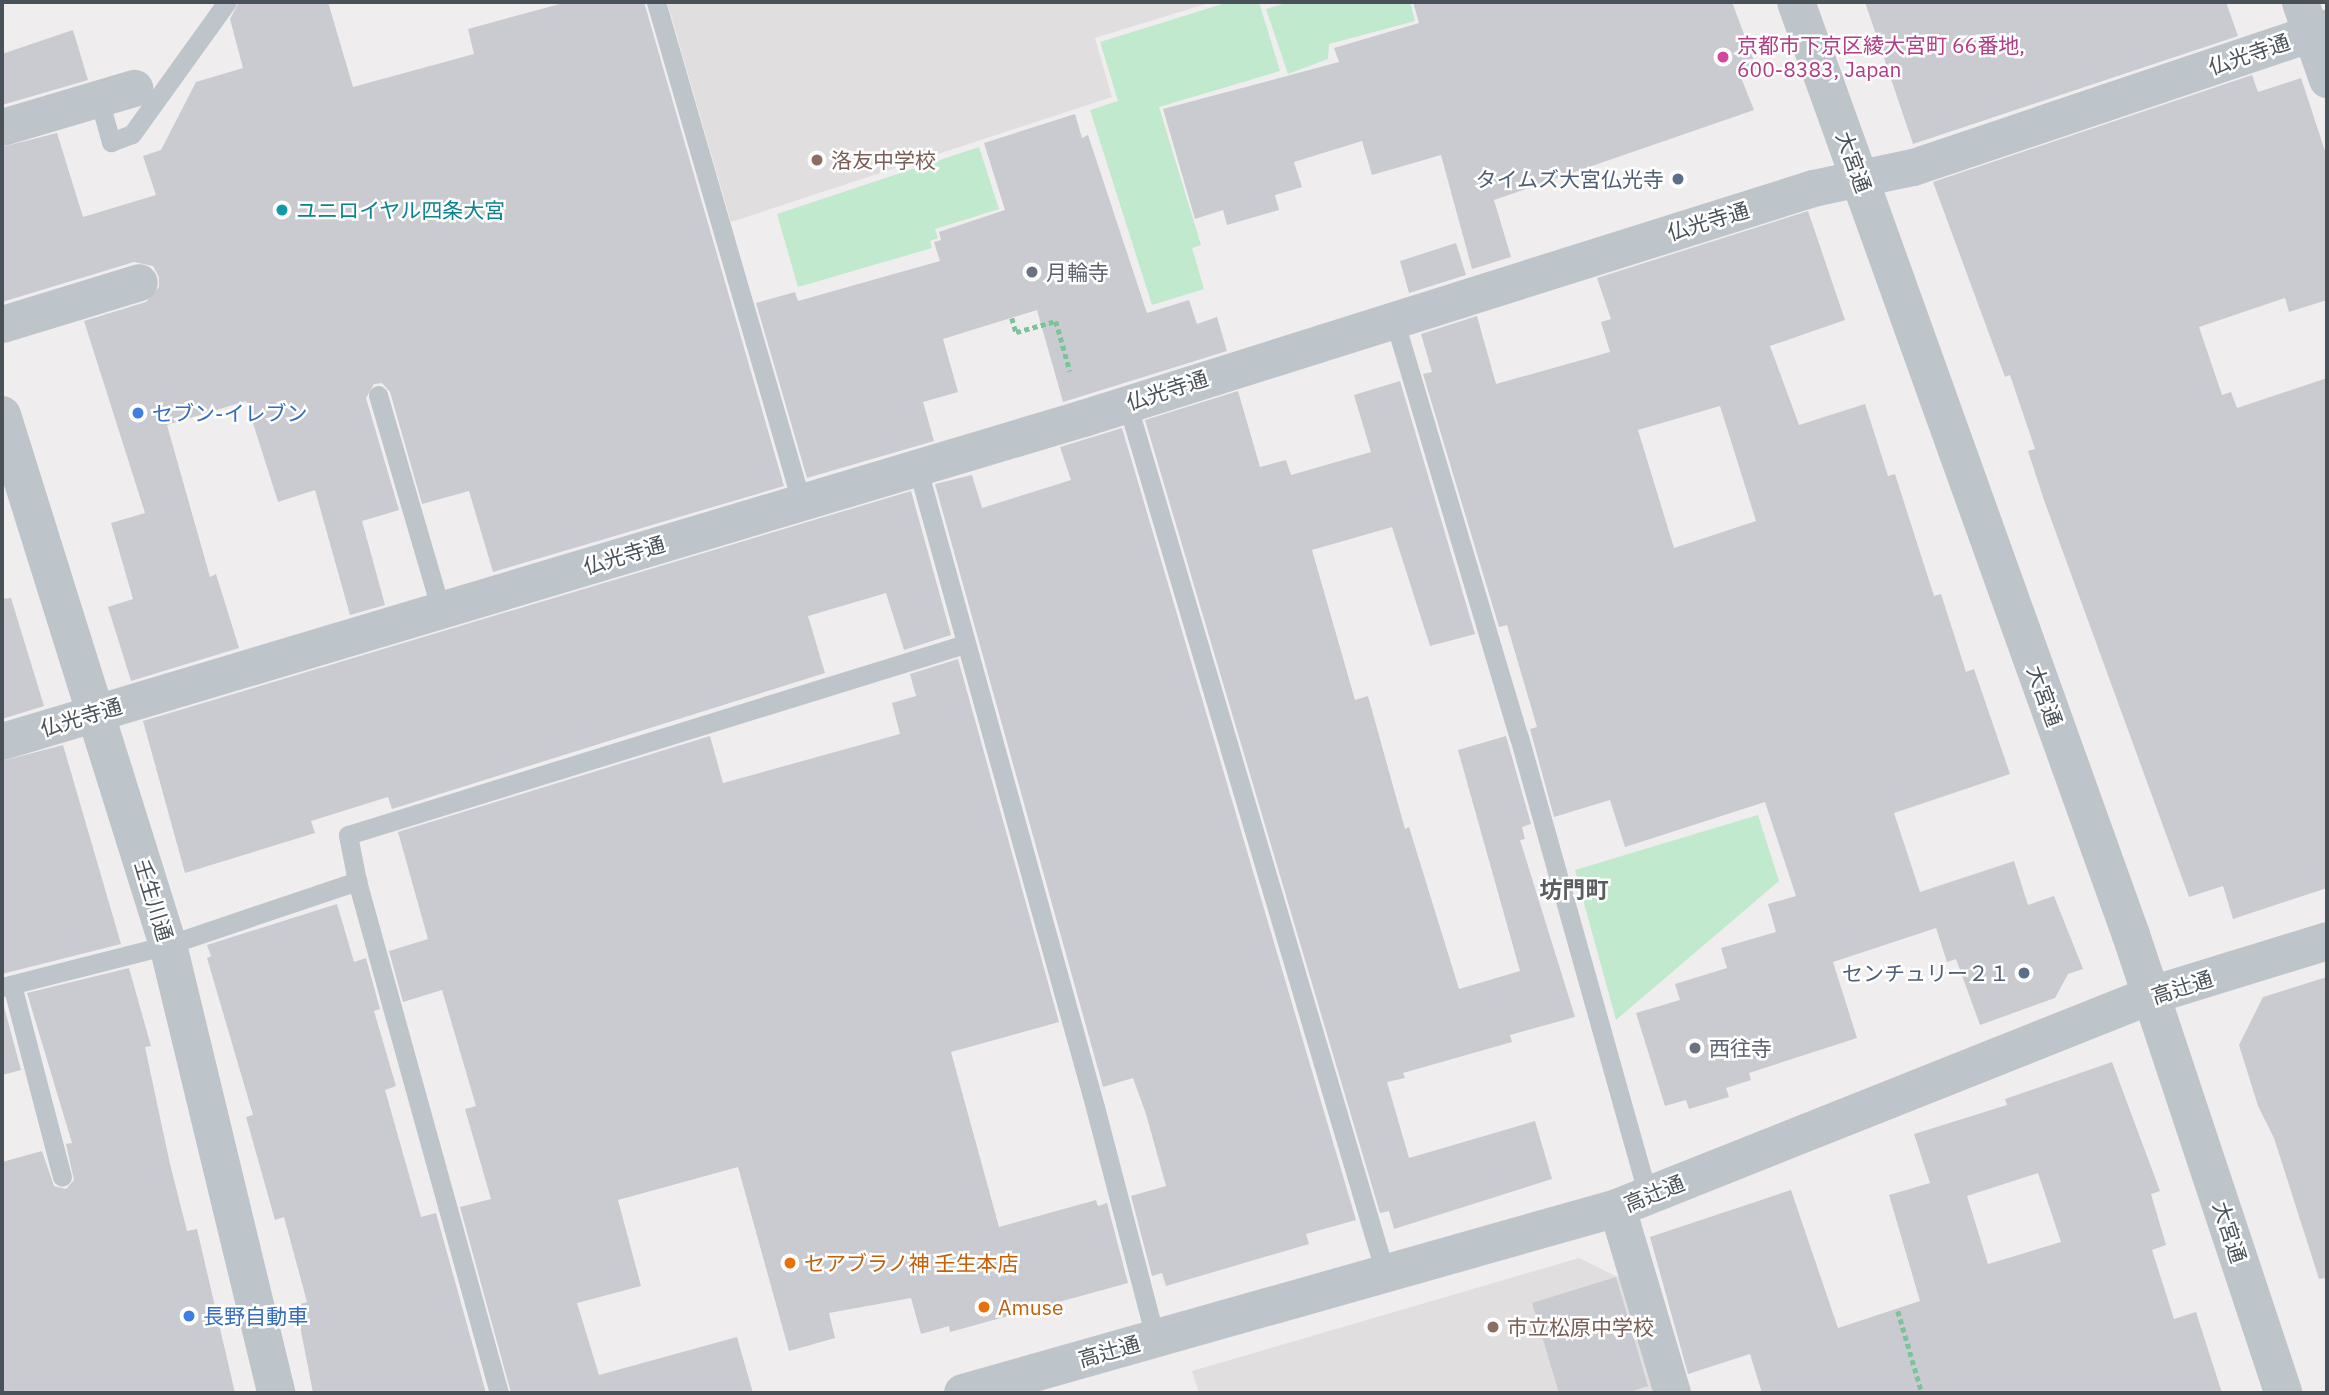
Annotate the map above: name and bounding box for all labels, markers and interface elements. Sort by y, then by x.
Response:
street label: 仏光寺通 [2205,28,2293,80]
place label: 京都市下京区綾大宮町 66番地, 600-8383, Japan [1737,32,2025,82]
marker: 京都市下京区綾大宮町 66番地, 600-8383, Japan [1715,49,1731,65]
street label: 大宮通 [1831,128,1877,196]
place label: 洛友中学校 [831,147,936,173]
marker: 洛友中学校 [809,152,825,168]
place label: タイムズ大宮仏光寺 [1475,166,1664,192]
marker: タイムズ大宮仏光寺 [1670,171,1686,187]
place label: ユニロイヤル四条大宮 [296,197,506,223]
street label: 仏光寺通 [1664,197,1752,245]
marker: ユニロイヤル四条大宮 [274,202,290,218]
place label: 月輪寺 [1046,259,1109,285]
marker: 月輪寺 [1024,264,1040,280]
street label: 仏光寺通 [1123,365,1211,415]
place label: セブン-イレブン [152,400,307,426]
marker: セブン-イレブン [130,405,146,421]
street label: 仏光寺通 [580,531,668,579]
street label: 大宮通 [2022,662,2068,730]
street label: 仏光寺通 [37,693,125,741]
street label: 壬生川通 [130,856,178,944]
district label: 坊門町 [1540,875,1608,903]
place label: センチュリー２１ [1842,960,2010,986]
marker: センチュリー２１ [2016,965,2032,981]
street label: 高辻通 [2148,965,2216,1009]
place label: 西往寺 [1709,1035,1772,1061]
marker: 西往寺 [1687,1040,1703,1056]
street label: 高辻通 [1620,1170,1688,1216]
street label: 大宮通 [2208,1198,2252,1266]
place label: セアブラノ神 壬生本店 [804,1250,1019,1276]
marker: セアブラノ神 壬生本店 [782,1255,798,1271]
place label: Amuse [998,1294,1063,1320]
marker: Amuse [976,1299,992,1315]
place label: 長野自動車 [203,1303,308,1329]
marker: 長野自動車 [181,1308,197,1324]
place label: 市立松原中学校 [1507,1314,1654,1340]
marker: 市立松原中学校 [1485,1319,1501,1335]
street label: 高辻通 [1075,1330,1143,1372]

